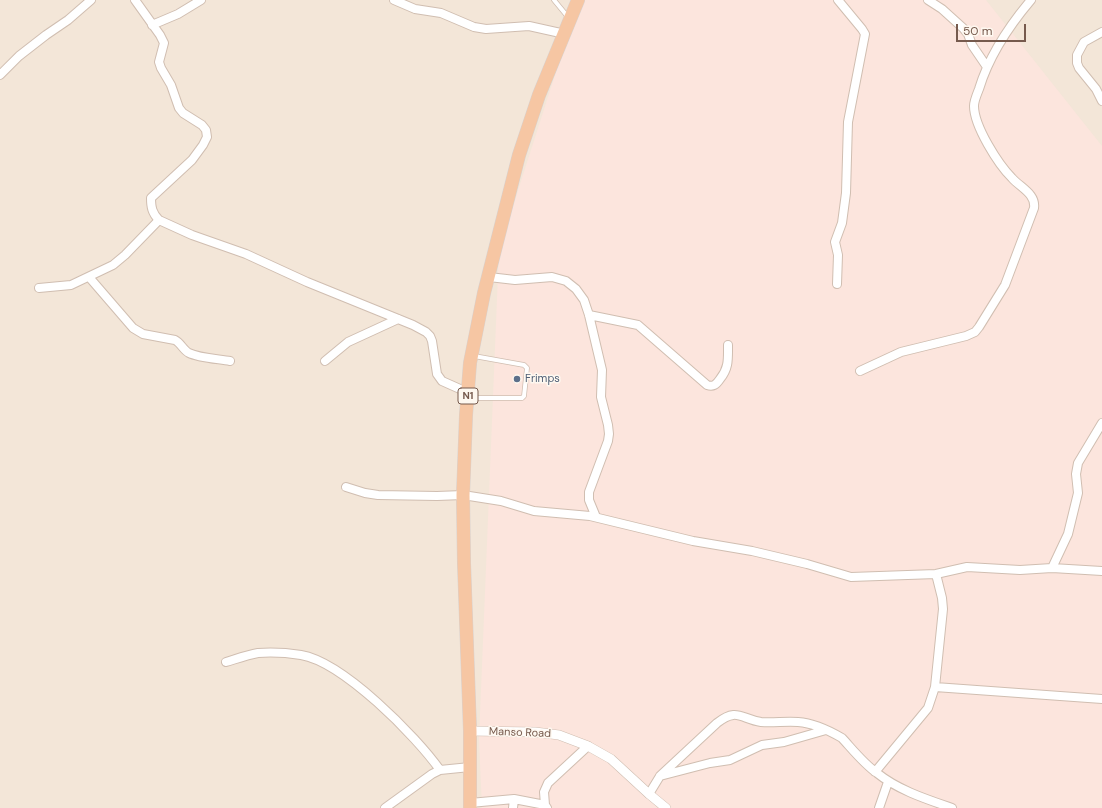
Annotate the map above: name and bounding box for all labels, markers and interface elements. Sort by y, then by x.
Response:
scale bar [958,16,1028,42]
text: 50 m [963,23,992,39]
place label: Frimps [525,372,560,386]
marker: Frimps [512,374,522,384]
road number: N1 [458,388,478,404]
street label: Manso Road [489,725,551,741]

